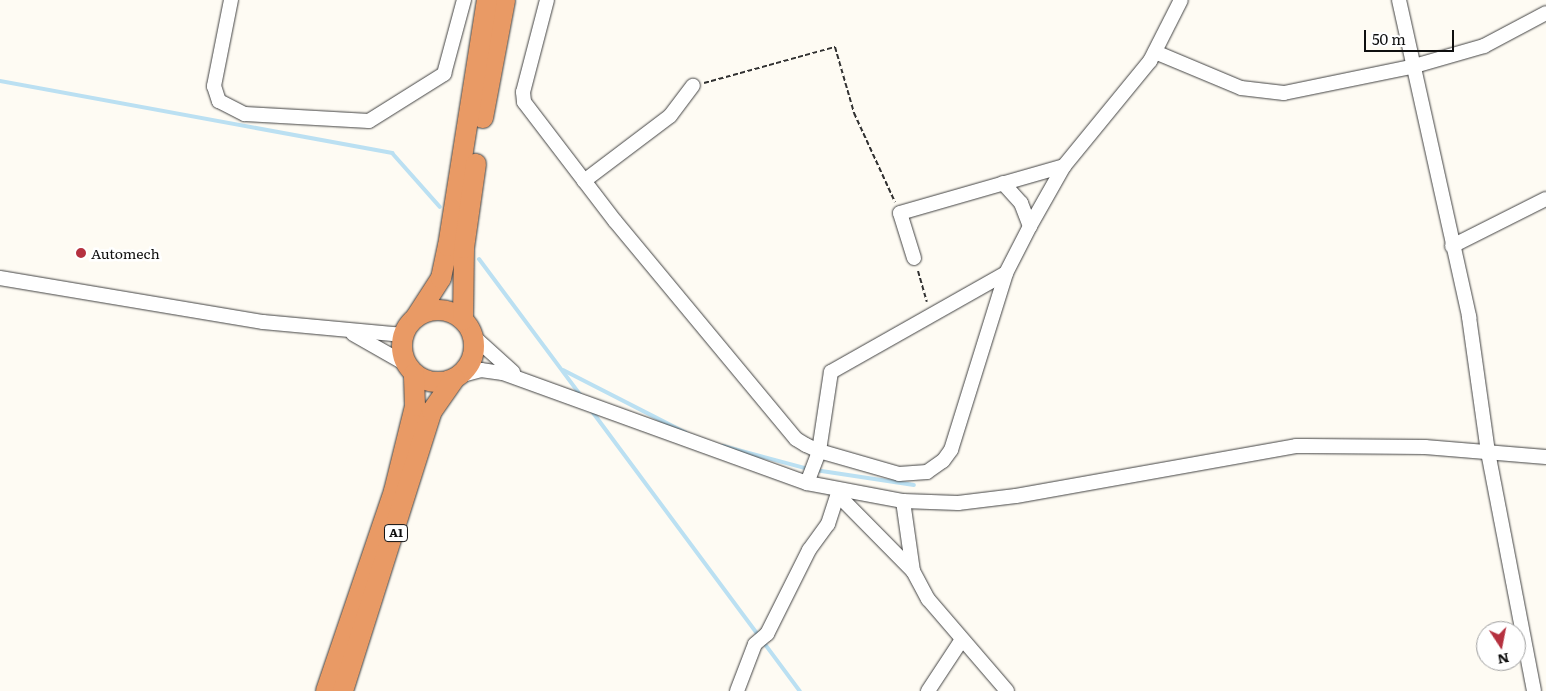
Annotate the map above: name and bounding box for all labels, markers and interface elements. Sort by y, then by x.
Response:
scale bar [1366,20,1456,52]
text: 50 m [1372,27,1406,50]
place label: Automech [91,245,160,261]
marker: Automech [75,247,87,259]
road number: A1 [384,524,408,542]
north arrow [1476,621,1526,671]
text: N [1496,649,1511,671]

